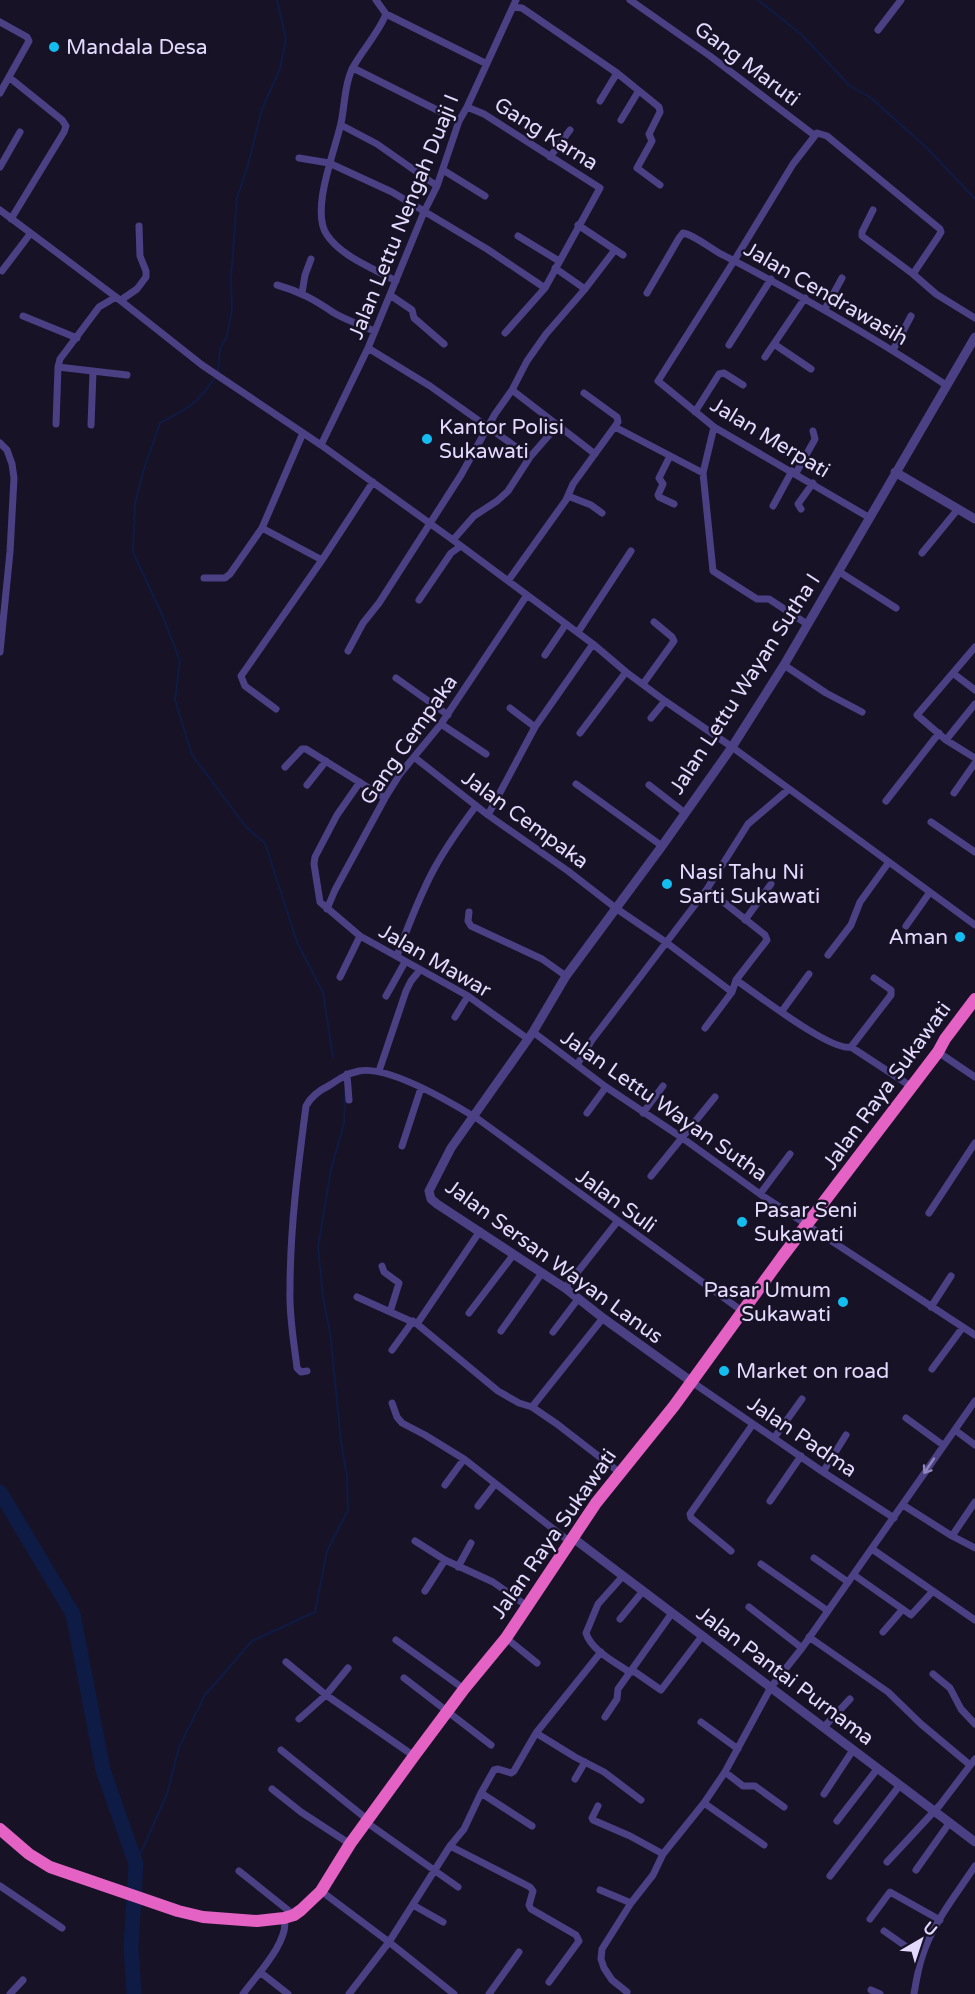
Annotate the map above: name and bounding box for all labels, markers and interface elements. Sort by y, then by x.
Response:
street label: Gang Maruti [689,16,805,112]
place label: Mandala Desa [66,35,208,60]
marker: Mandala Desa [47,40,61,54]
street label: Jalan Lettu Nengah Duaji I [343,91,465,343]
street label: Gang Karna [489,92,603,176]
street label: Jalan Cendrawasih [740,237,912,351]
street label: Jalan Merpati [706,393,834,483]
place label: Kantor Polisi Sukawati [439,415,564,464]
marker: Kantor Polisi Sukawati [420,432,434,446]
street label: Jalan Lettu Wayan Sutha I [664,569,826,799]
street label: Gang Cempaka [355,670,463,810]
street label: Jalan Cempaka [457,766,593,874]
place label: Nasi Tahu Ni Sarti Sukawati [679,860,820,909]
marker: Nasi Tahu Ni Sarti Sukawati [660,877,674,891]
street label: Jalan Mawar [375,919,495,1003]
place label: Aman [889,925,948,950]
marker: Aman [953,930,967,944]
street label: Jalan Raya Sukawati [818,997,956,1175]
street label: Jalan Lettu Wayan Sutha [556,1025,772,1187]
street label: Jalan Suli [571,1164,661,1238]
street label: Jalan Sersan Wayan Lanus [440,1175,668,1349]
place label: Pasar Seni Sukawati [754,1198,858,1247]
marker: Pasar Seni Sukawati [735,1215,749,1229]
place label: Pasar Umum Sukawati [703,1278,831,1327]
marker: Pasar Umum Sukawati [836,1295,850,1309]
place label: Market on road [736,1359,889,1384]
marker: Market on road [717,1364,731,1378]
street label: Jalan Padma [743,1391,861,1483]
street label: Jalan Raya Sukawati [486,1444,622,1624]
one-way arrow [923,1457,935,1474]
street label: Jalan Pantai Purnama [691,1601,879,1751]
north arrow [891,1910,951,1970]
text: U [919,1918,941,1941]

